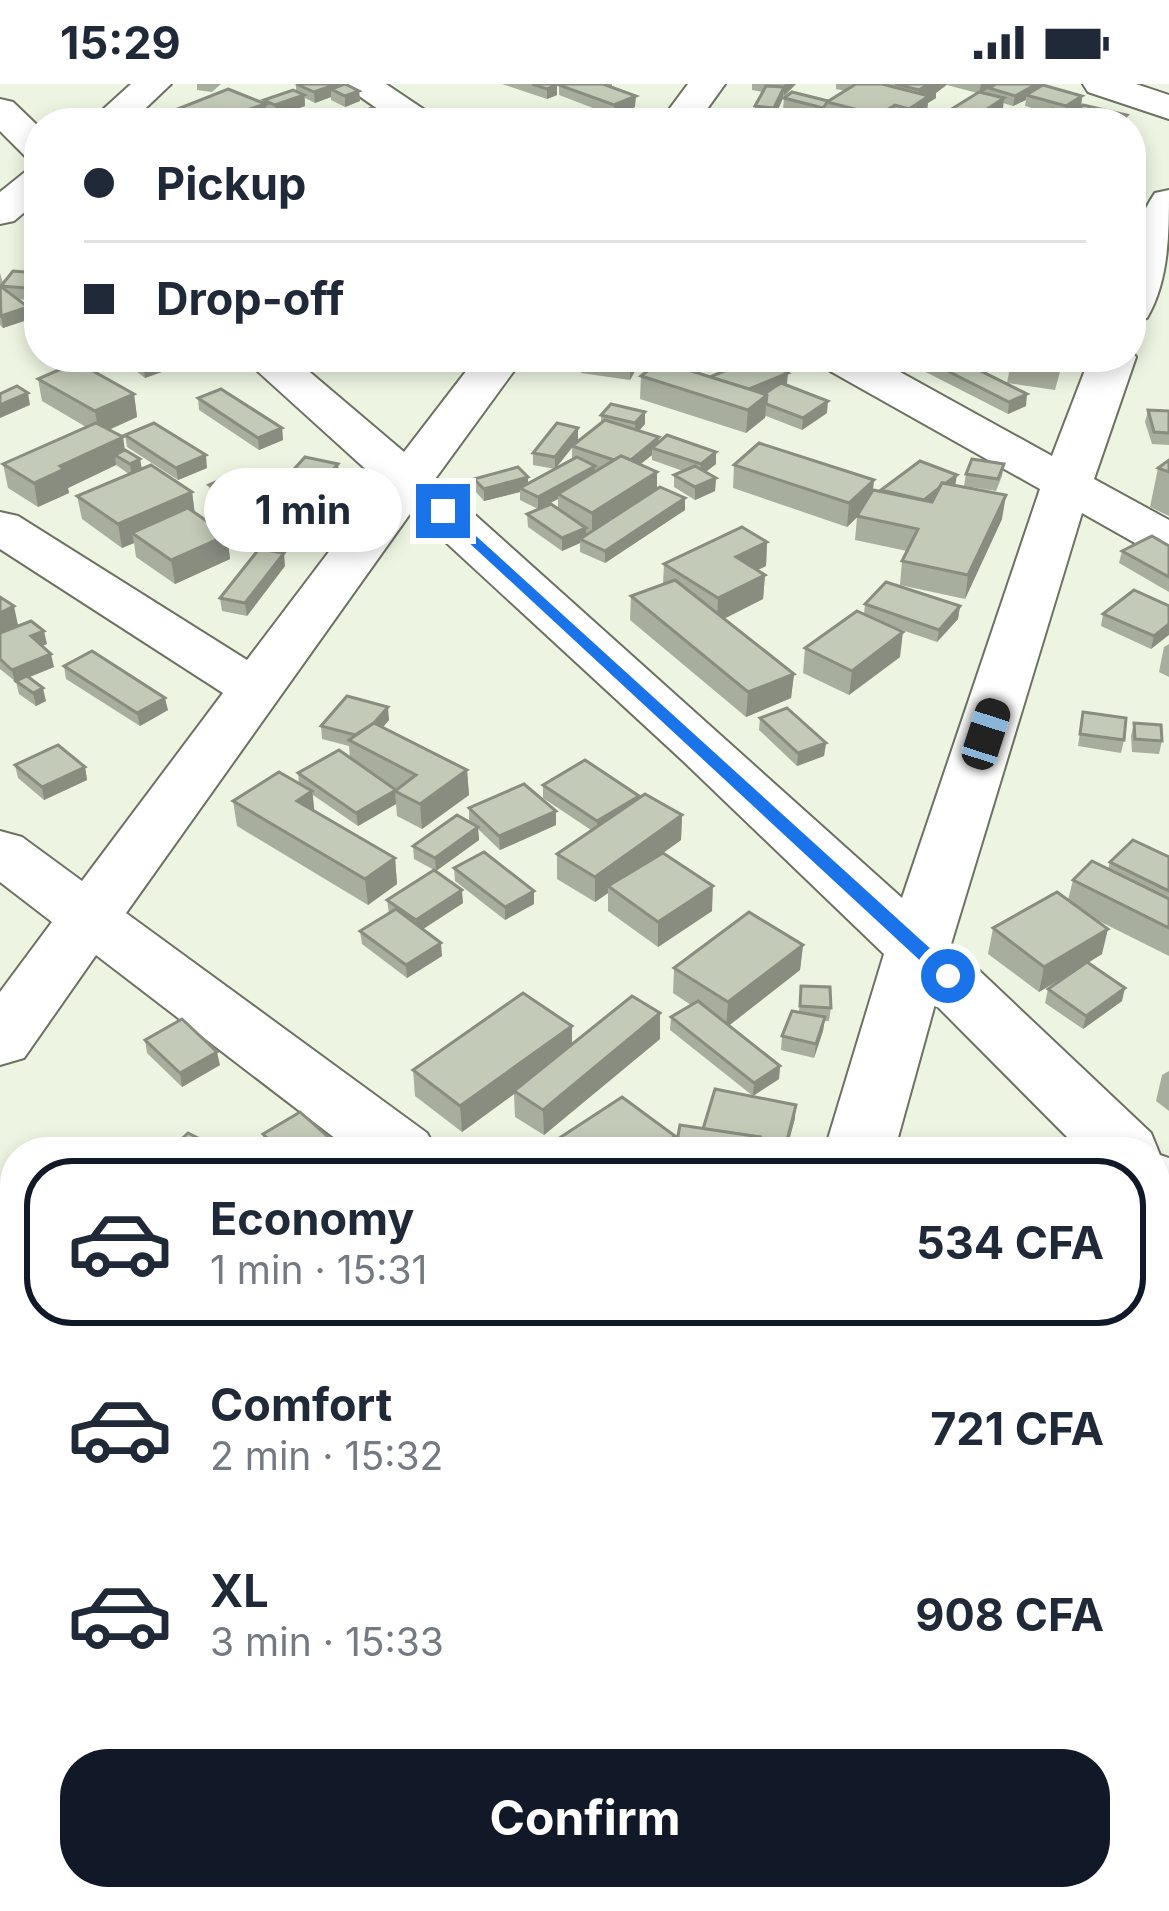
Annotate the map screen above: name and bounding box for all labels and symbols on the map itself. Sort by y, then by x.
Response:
callout: 1 min [203,469,401,553]
route end [416,484,470,538]
car [958,694,1014,774]
route start [921,949,975,1003]

